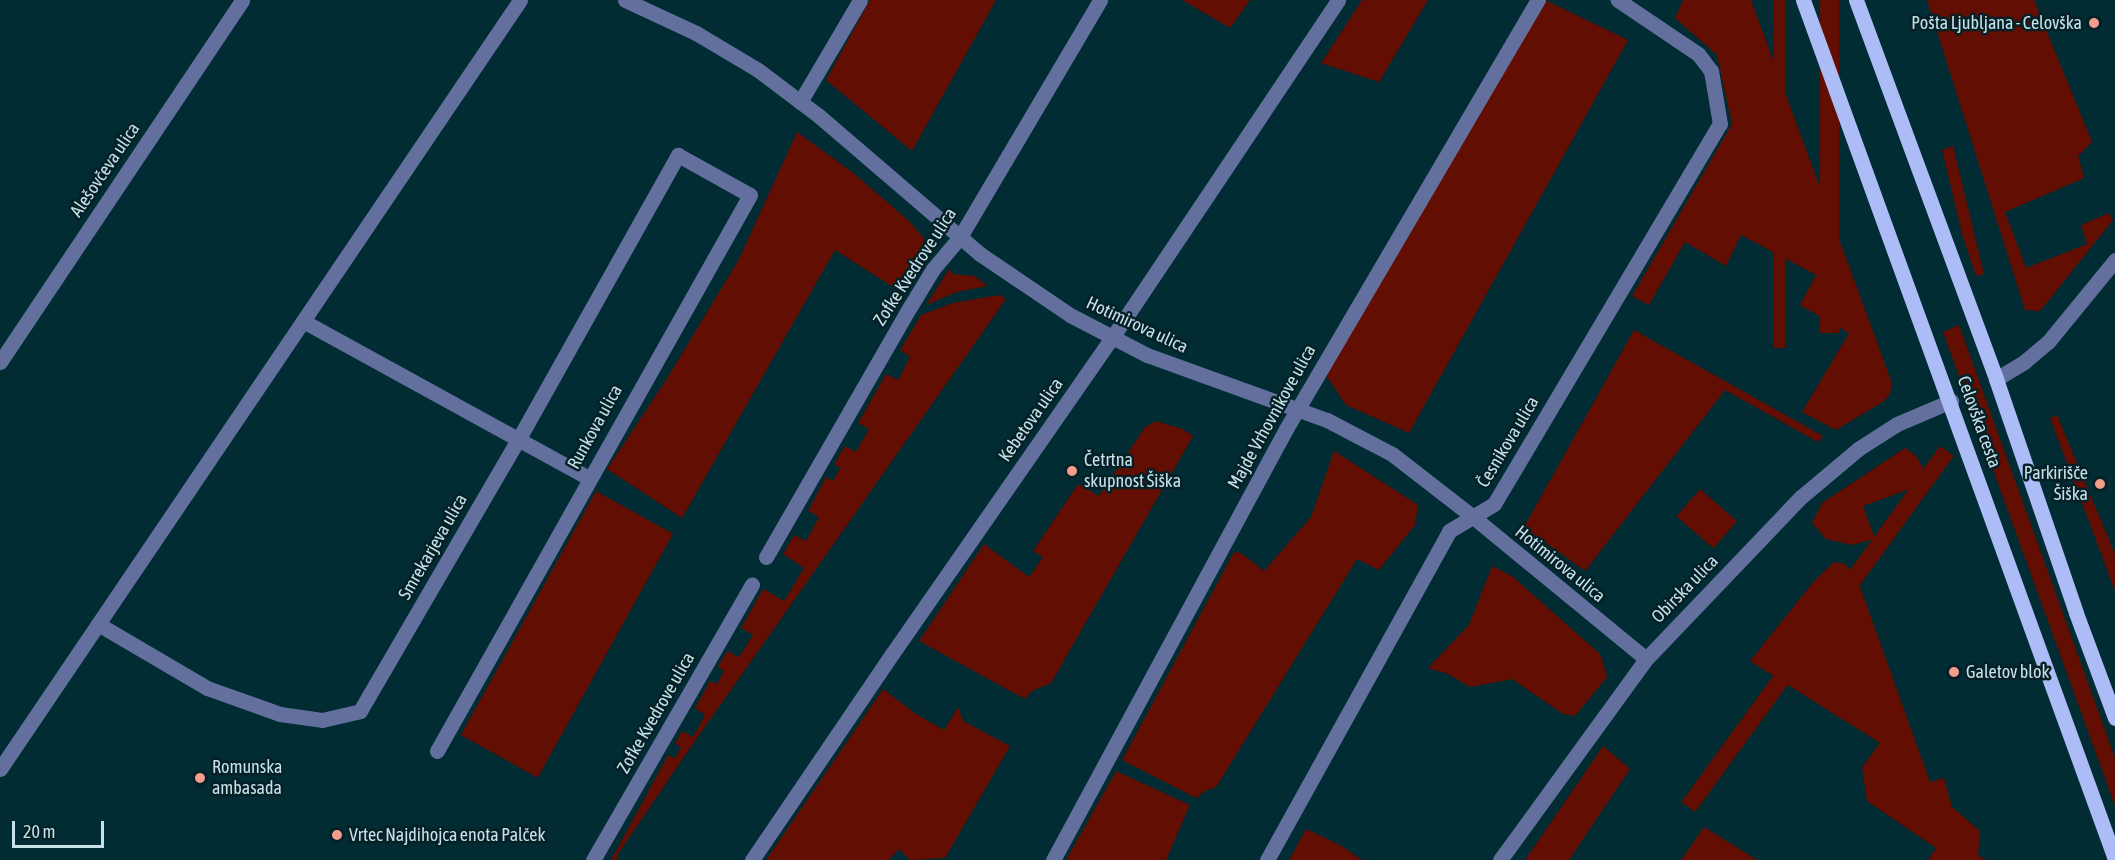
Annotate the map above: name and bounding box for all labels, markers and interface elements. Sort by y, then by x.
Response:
place label: Pošta Ljubljana - Celovška [1911,12,2082,34]
marker: Pošta Ljubljana - Celovška [2087,16,2101,30]
street label: Alešovčeva ulica [66,119,144,221]
street label: Zofke Kvedrove ulica [869,204,961,330]
street label: Hotimirova ulica [1083,292,1191,358]
street label: Majde Vrhovnikove ulica [1223,341,1321,493]
street label: Celovška cesta [1952,373,2006,471]
street label: Kebetova ulica [994,374,1068,466]
street label: Runkova ulica [563,381,627,473]
street label: Česnikova ulica [1472,393,1544,491]
place label: Četrtna skupnost Šiška [1084,450,1181,492]
place label: Parkirišče Šiška [2024,463,2088,506]
marker: Četrtna skupnost Šiška [1065,464,1079,478]
marker: Parkirišče Šiška [2093,477,2107,491]
street label: Smrekarjeva ulica [394,490,472,604]
street label: Hotimirova ulica [1511,521,1609,607]
street label: Obirska ulica [1647,550,1723,628]
street label: Zofke Kvedrove ulica [613,649,699,777]
place label: Galetov blok [1966,661,2049,683]
marker: Galetov blok [1947,665,1961,679]
place label: Romunska ambasada [212,757,282,800]
marker: Romunska ambasada [193,771,207,785]
scale bar [15,809,106,847]
text: 20 m [23,821,55,842]
place label: Vrtec Najdihojca enota Palček [349,824,545,846]
marker: Vrtec Najdihojca enota Palček [330,828,344,842]

